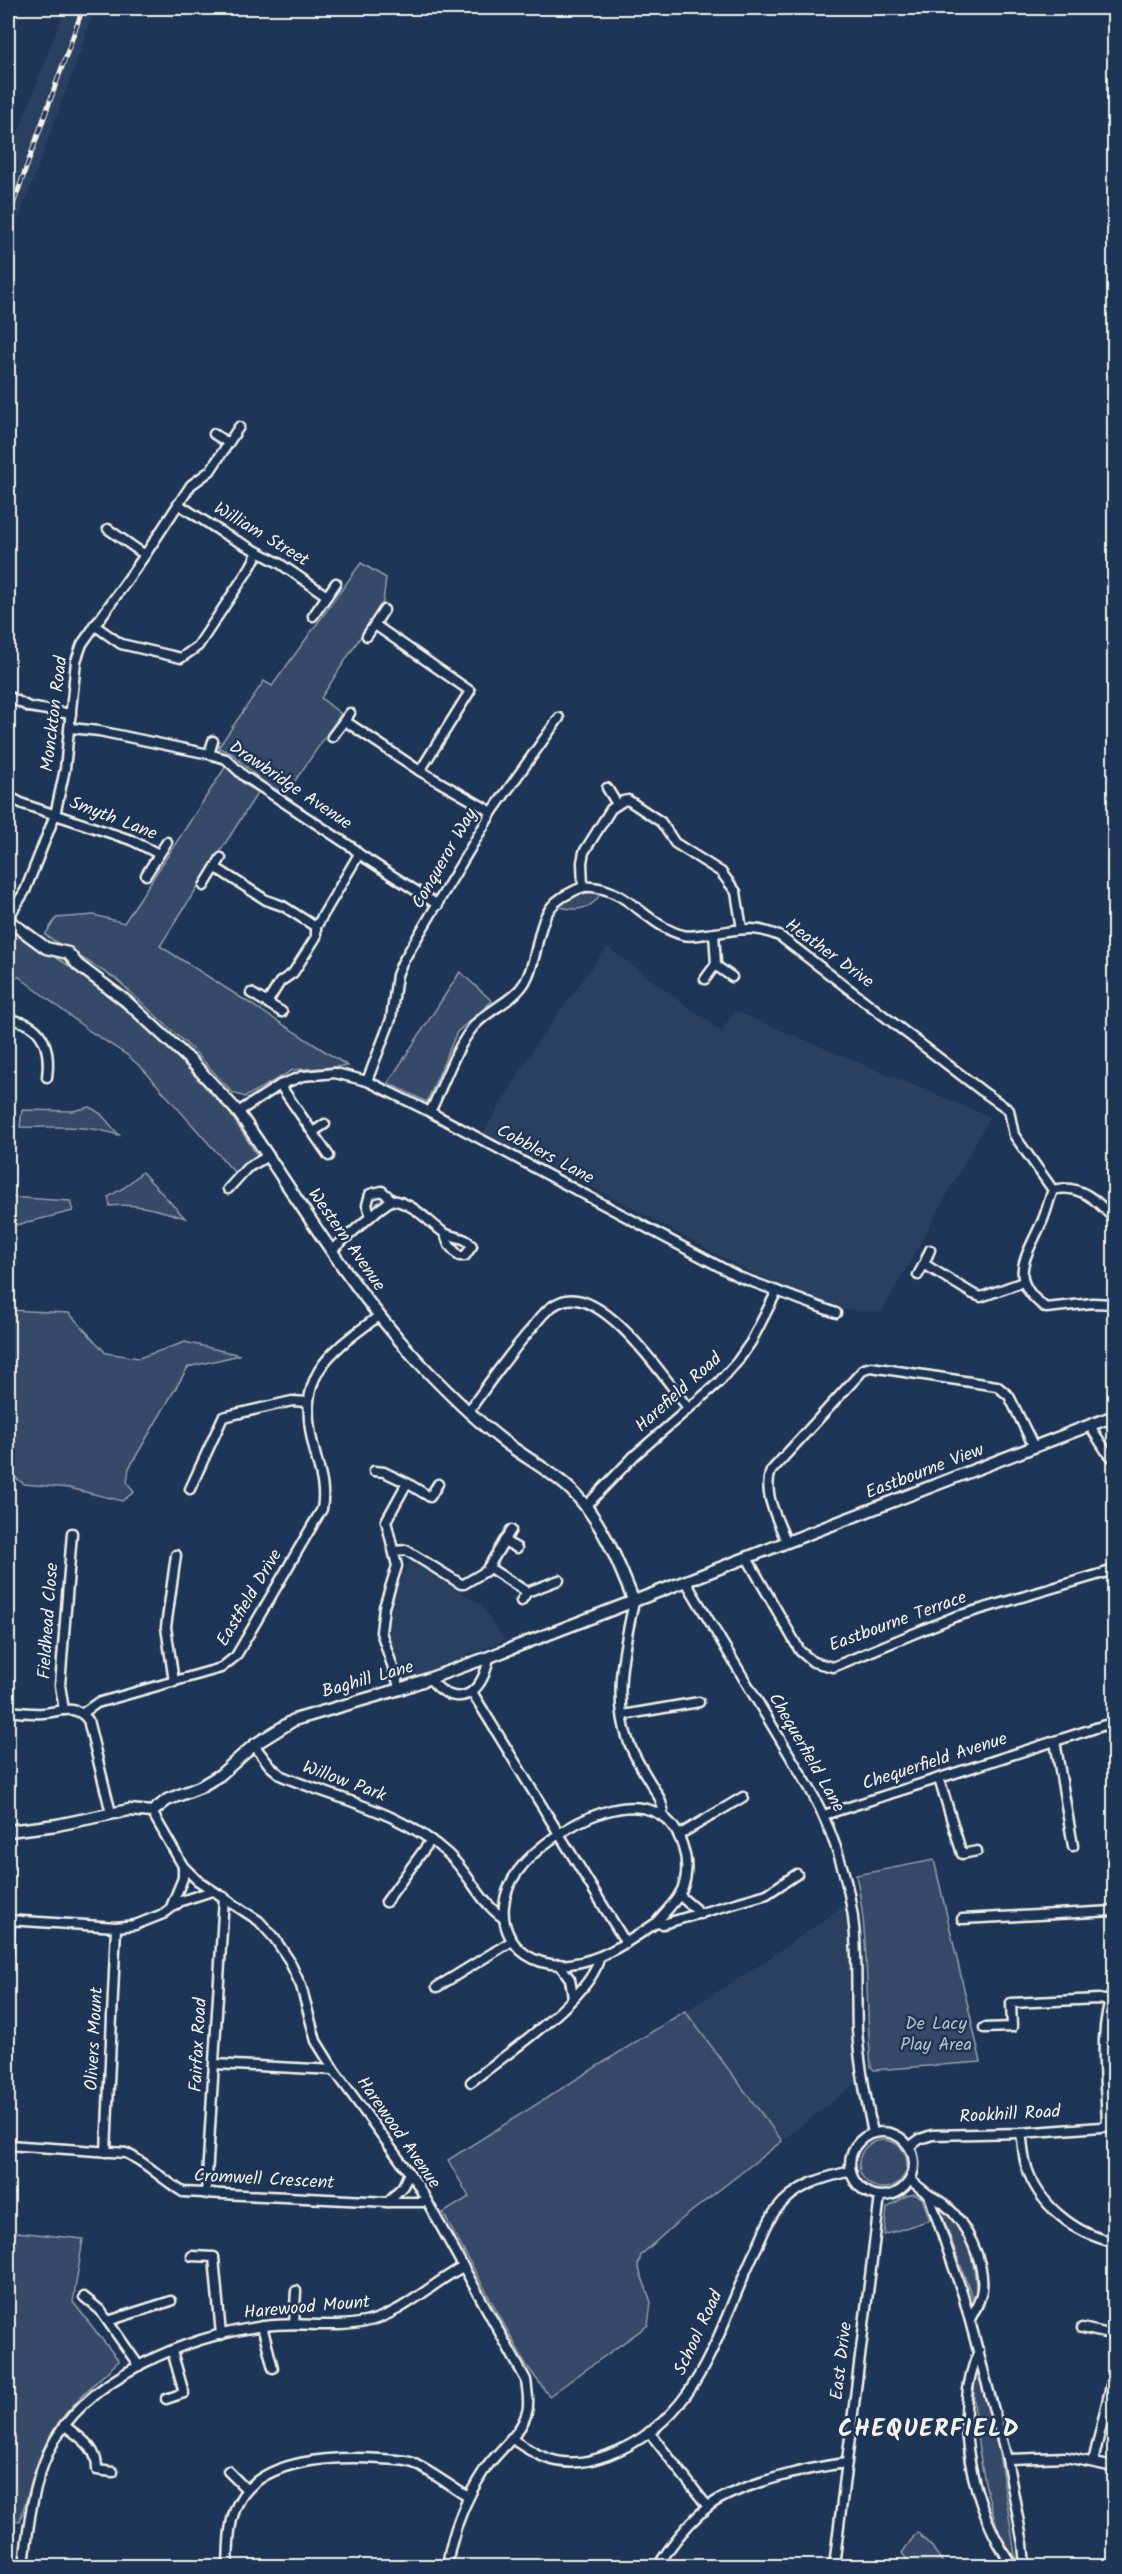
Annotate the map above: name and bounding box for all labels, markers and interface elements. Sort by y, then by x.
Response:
street label: William Street [208,495,315,576]
street label: Monckton Road [34,653,77,774]
street label: Drawbridge Avenue [222,734,358,838]
street label: Smyth Lane [65,789,161,849]
street label: Conqueror Way [404,803,486,915]
street label: Heather Drive [778,912,880,996]
street label: Cobblers Lane [491,1117,599,1193]
street label: Western Avenue [300,1182,392,1298]
street label: Harefield Road [629,1345,730,1440]
street label: Eastbourne View [862,1436,989,1508]
street label: Eastfield Drive [209,1544,291,1652]
street label: Fieldhead Close [30,1562,68,1680]
street label: Eastbourne Terrace [825,1584,971,1660]
street label: Baghill Lane [319,1653,417,1707]
street label: Chequerfield Lane [760,1688,852,1818]
street label: Chequerfield Avenue [859,1725,1011,1799]
street label: Willow Park [298,1753,390,1811]
street label: Olivers Mount [78,1985,112,2092]
street label: Fairfax Road [182,1996,216,2093]
park label: De Lacy Play Area [900,2010,972,2060]
street label: Harewood Avenue [348,2071,448,2195]
street label: Rookhill Road [959,2098,1062,2132]
street label: Cromwell Crescent [193,2162,336,2198]
street label: School Road [667,2285,732,2380]
street label: Harewood Mount [243,2288,372,2328]
street label: East Drive [823,2320,861,2402]
district label: CHEQUERFIELD [838,2410,1020,2449]

